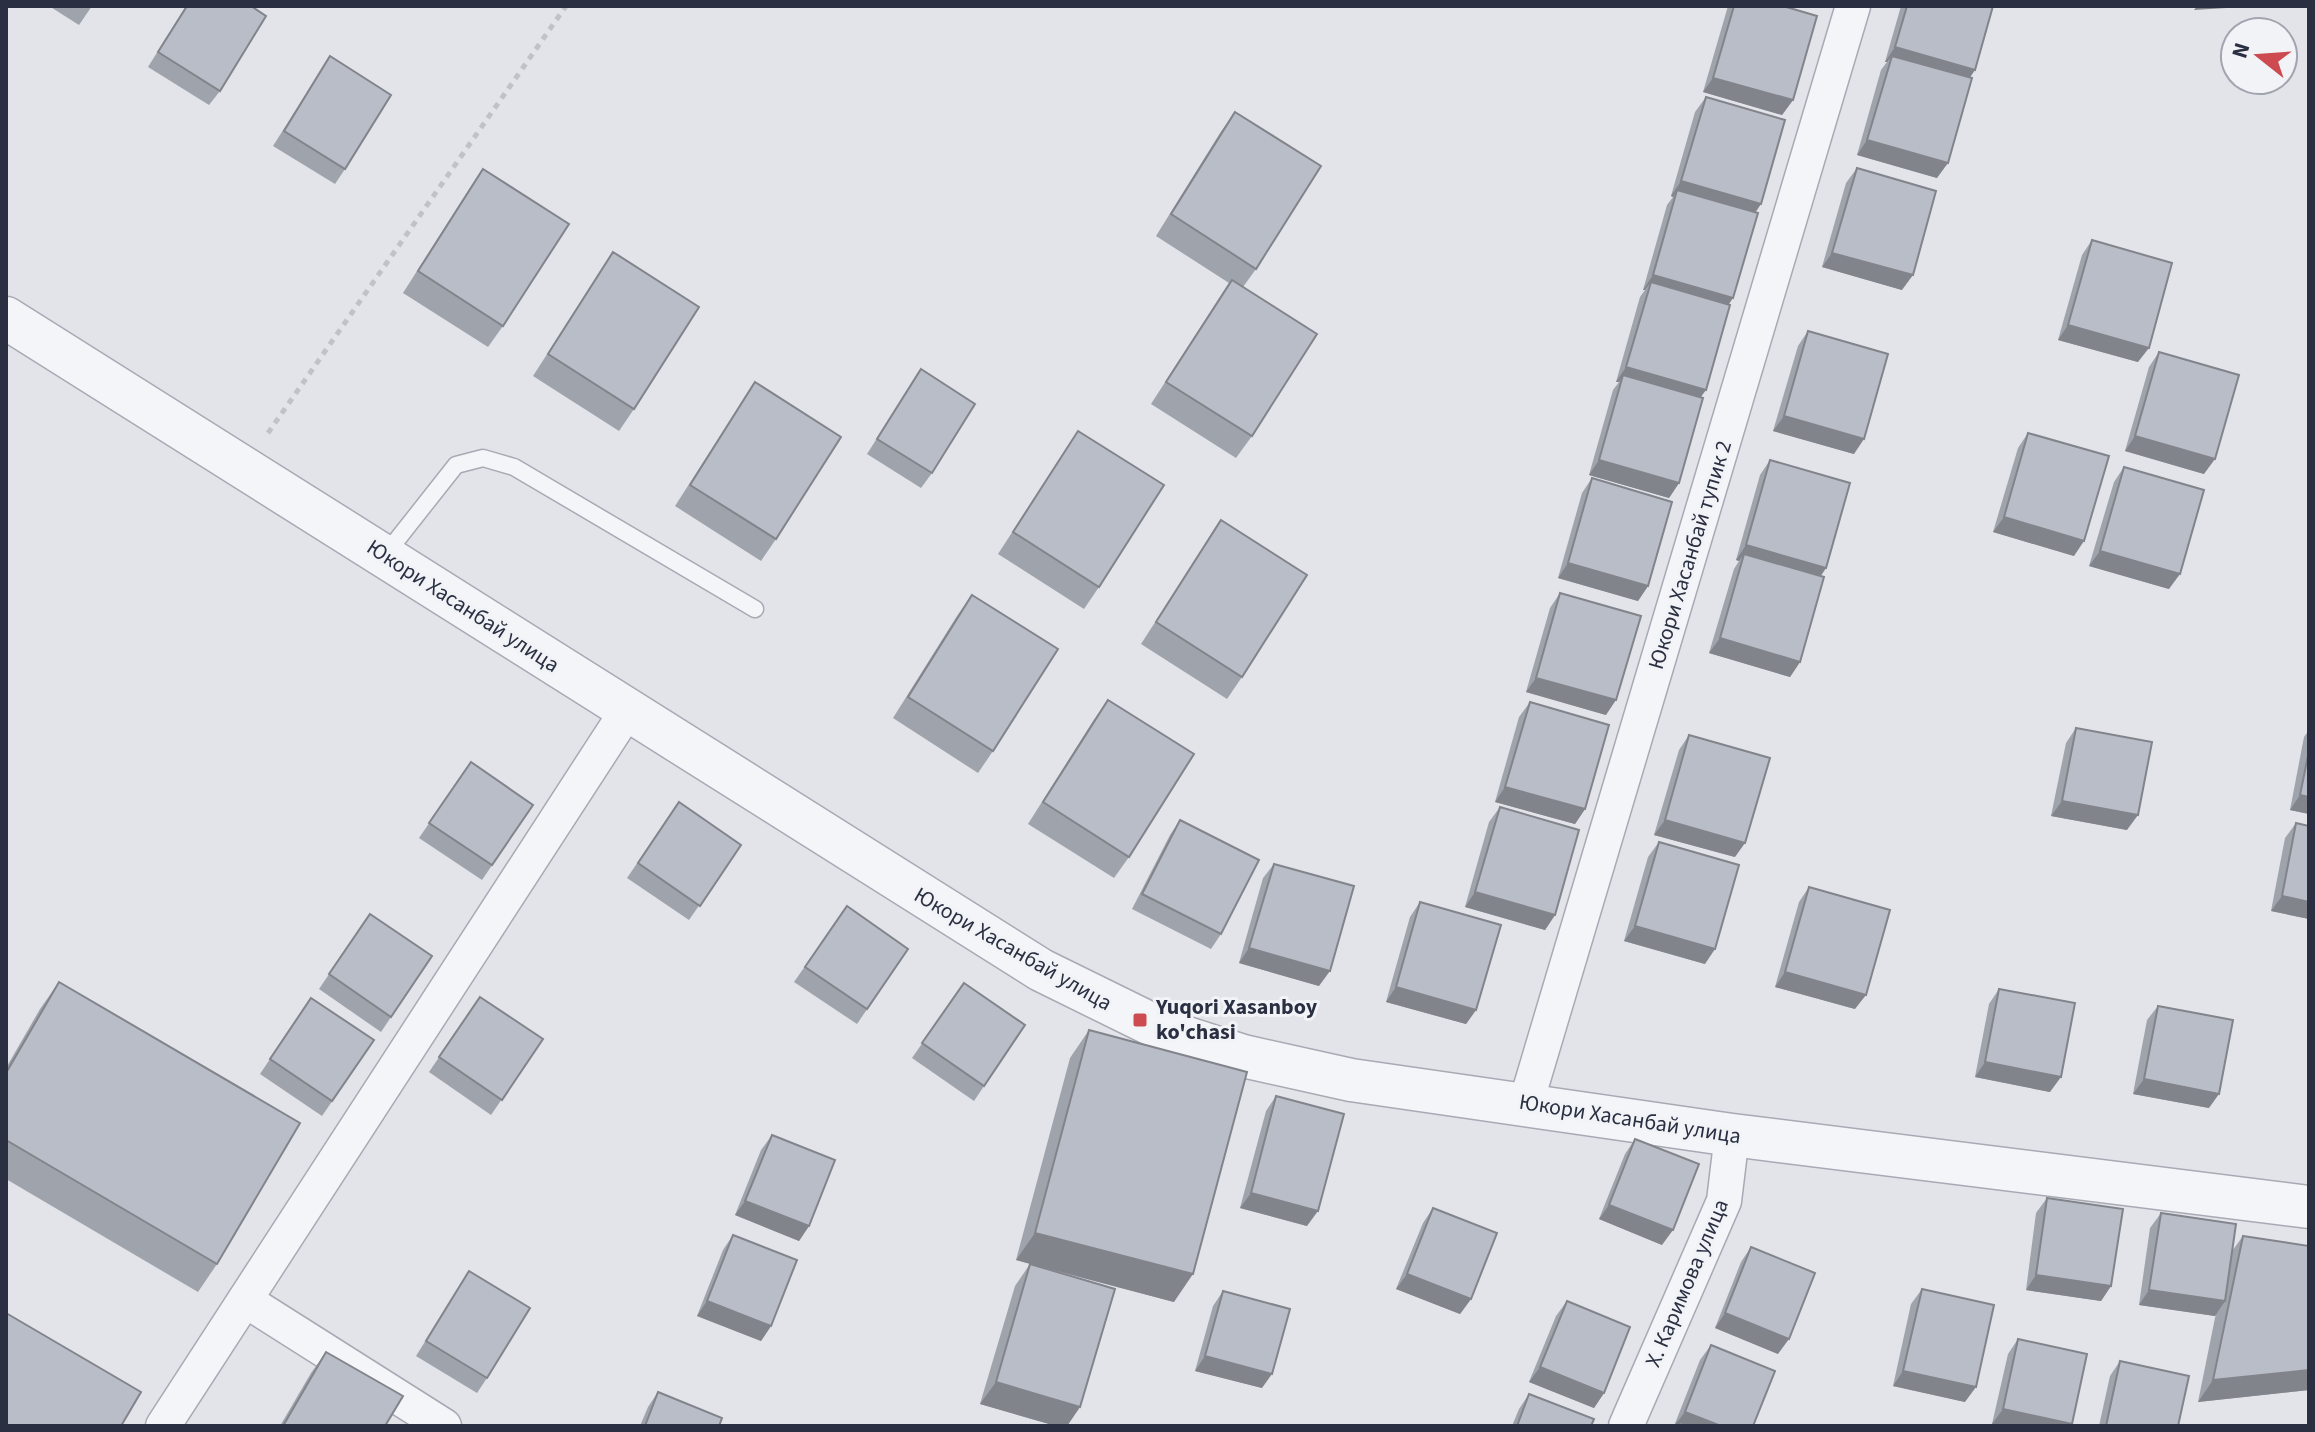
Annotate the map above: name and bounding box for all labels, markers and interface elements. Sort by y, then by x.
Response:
north arrow [2219,16,2299,96]
text: N [2223,39,2258,62]
street label: Юкори Хасанбай тупик 2 [1640,437,1740,673]
street label: Юкори Хасанбай улица [360,532,566,680]
street label: Юкори Хасанбай улица [908,879,1118,1019]
place label: Yuqori Xasanboy ko'chasi [1155,991,1318,1048]
marker: Yuqori Xasanboy ko'chasi [1131,1011,1149,1029]
street label: Юкори Хасанбай улица [1517,1086,1743,1152]
street label: Х. Каримова улица [1637,1194,1737,1372]

